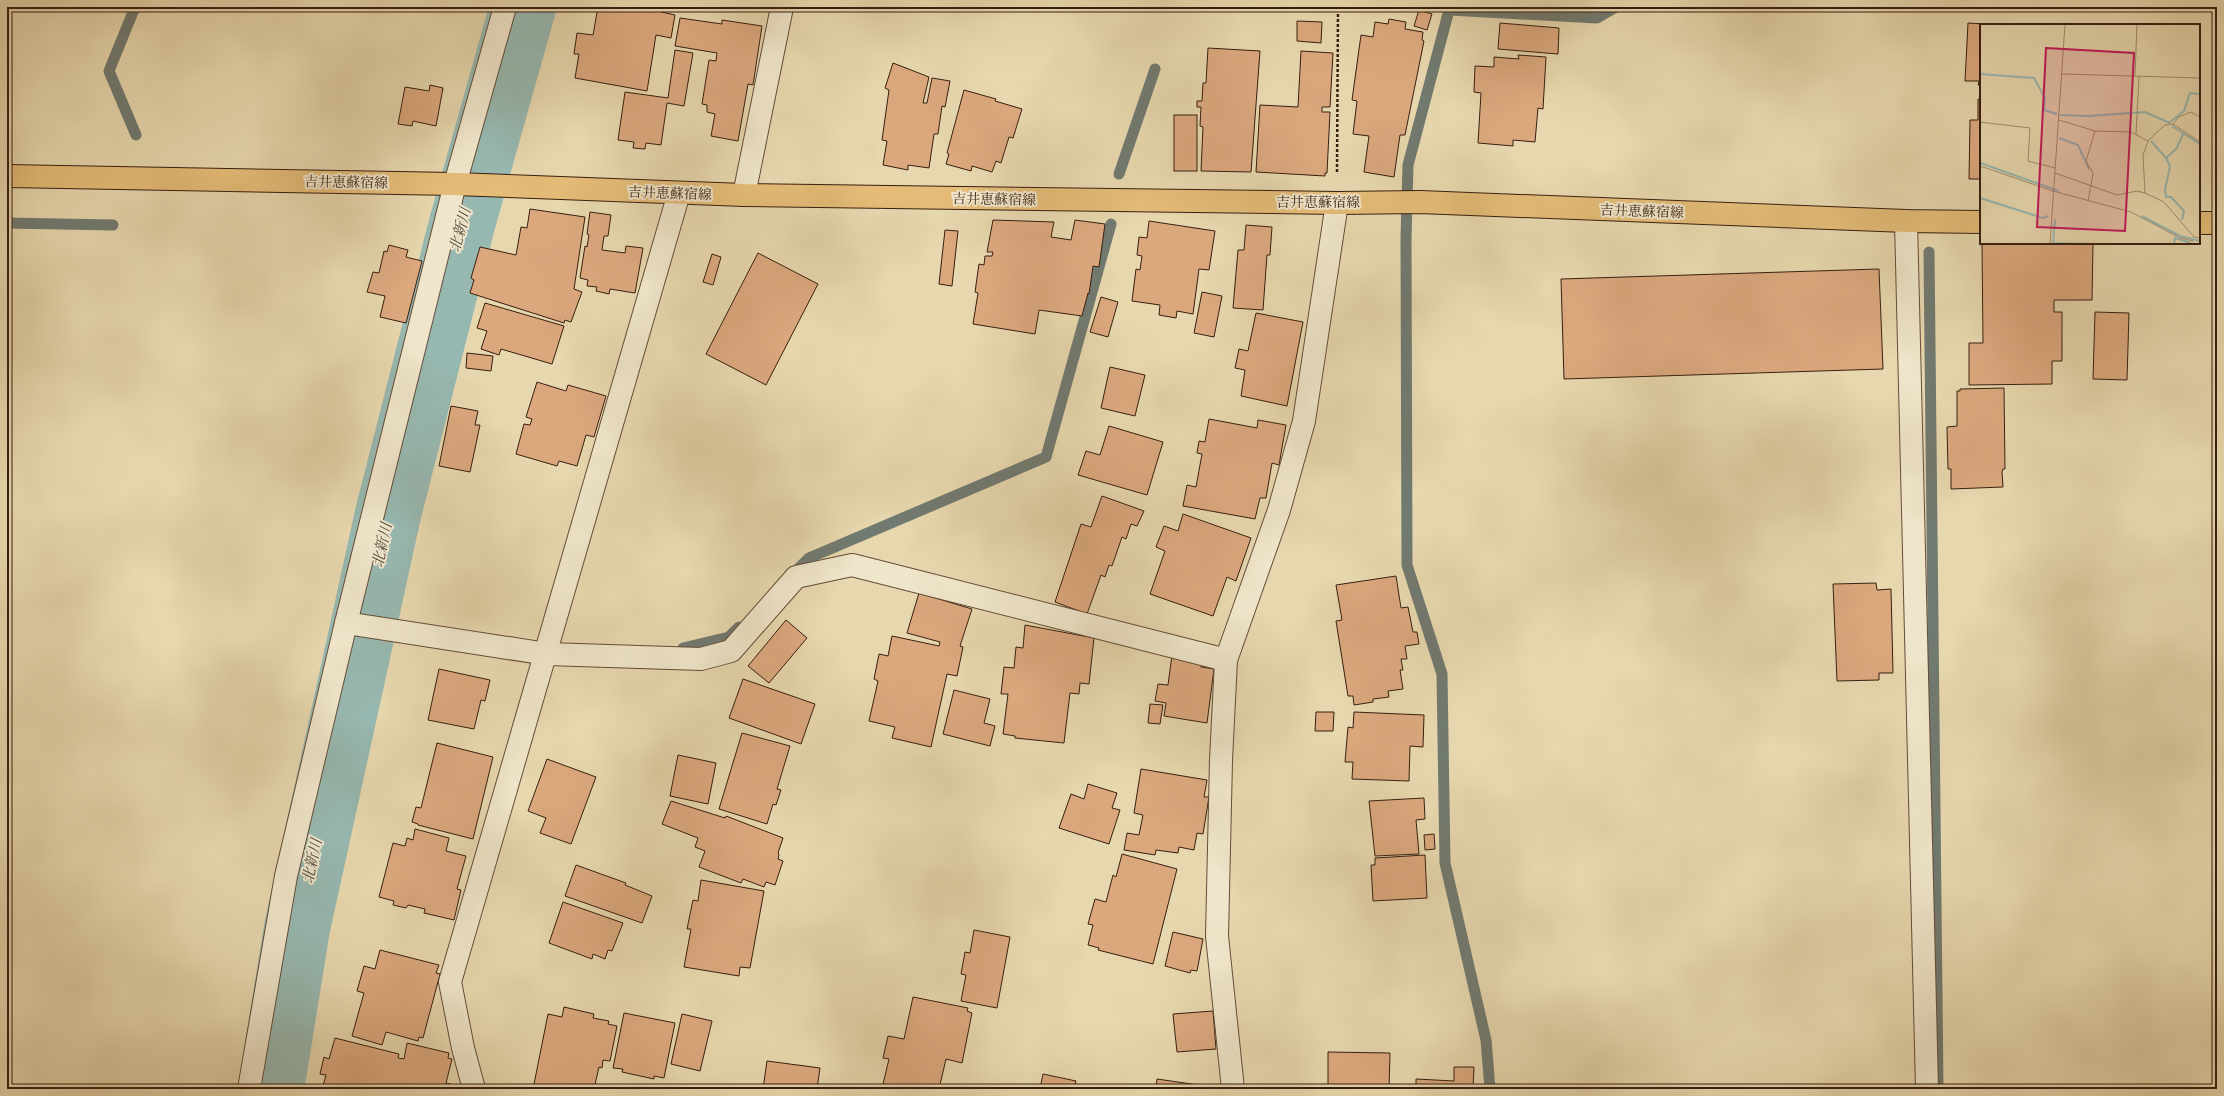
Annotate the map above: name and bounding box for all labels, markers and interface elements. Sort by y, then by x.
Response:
inset map [1980,24,2200,244]
street label: 吉井恵蘇宿線 [304,173,388,192]
street label: 吉井恵蘇宿線 [628,184,712,203]
street label: 吉井恵蘇宿線 [952,190,1036,209]
street label: 吉井恵蘇宿線 [1276,194,1360,211]
street label: 吉井恵蘇宿線 [1600,202,1684,221]
water label: 北新川 [445,204,476,254]
water label: 北新川 [369,519,397,569]
water label: 北新川 [299,835,327,885]

